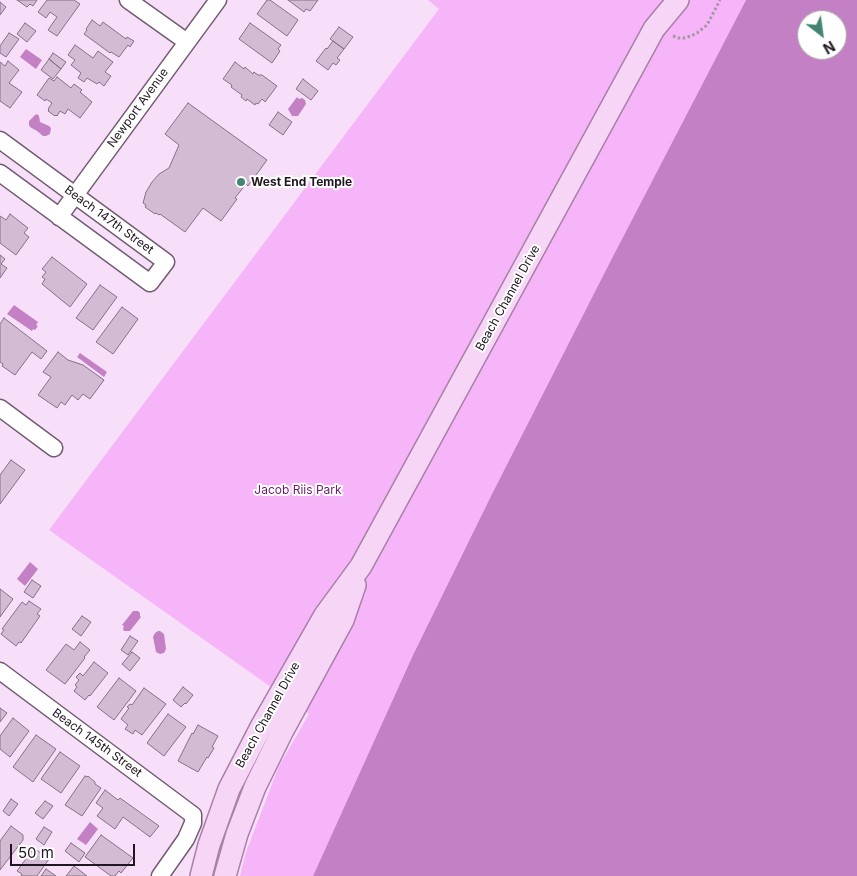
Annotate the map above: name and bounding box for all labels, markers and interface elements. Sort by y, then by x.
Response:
north arrow [797,10,847,60]
text: N [820,38,838,58]
street label: Newport Avenue [104,66,172,150]
place label: West End Temple [251,175,352,189]
marker: West End Temple [235,176,247,188]
street label: Beach 147th Street [62,183,156,257]
street label: Beach Channel Drive [473,243,543,353]
park label: Jacob Riis Park [254,483,342,497]
street label: Beach Channel Drive [233,660,303,770]
street label: Beach 145th Street [49,706,145,780]
scale bar [12,834,138,866]
text: 50 m [18,843,54,862]

